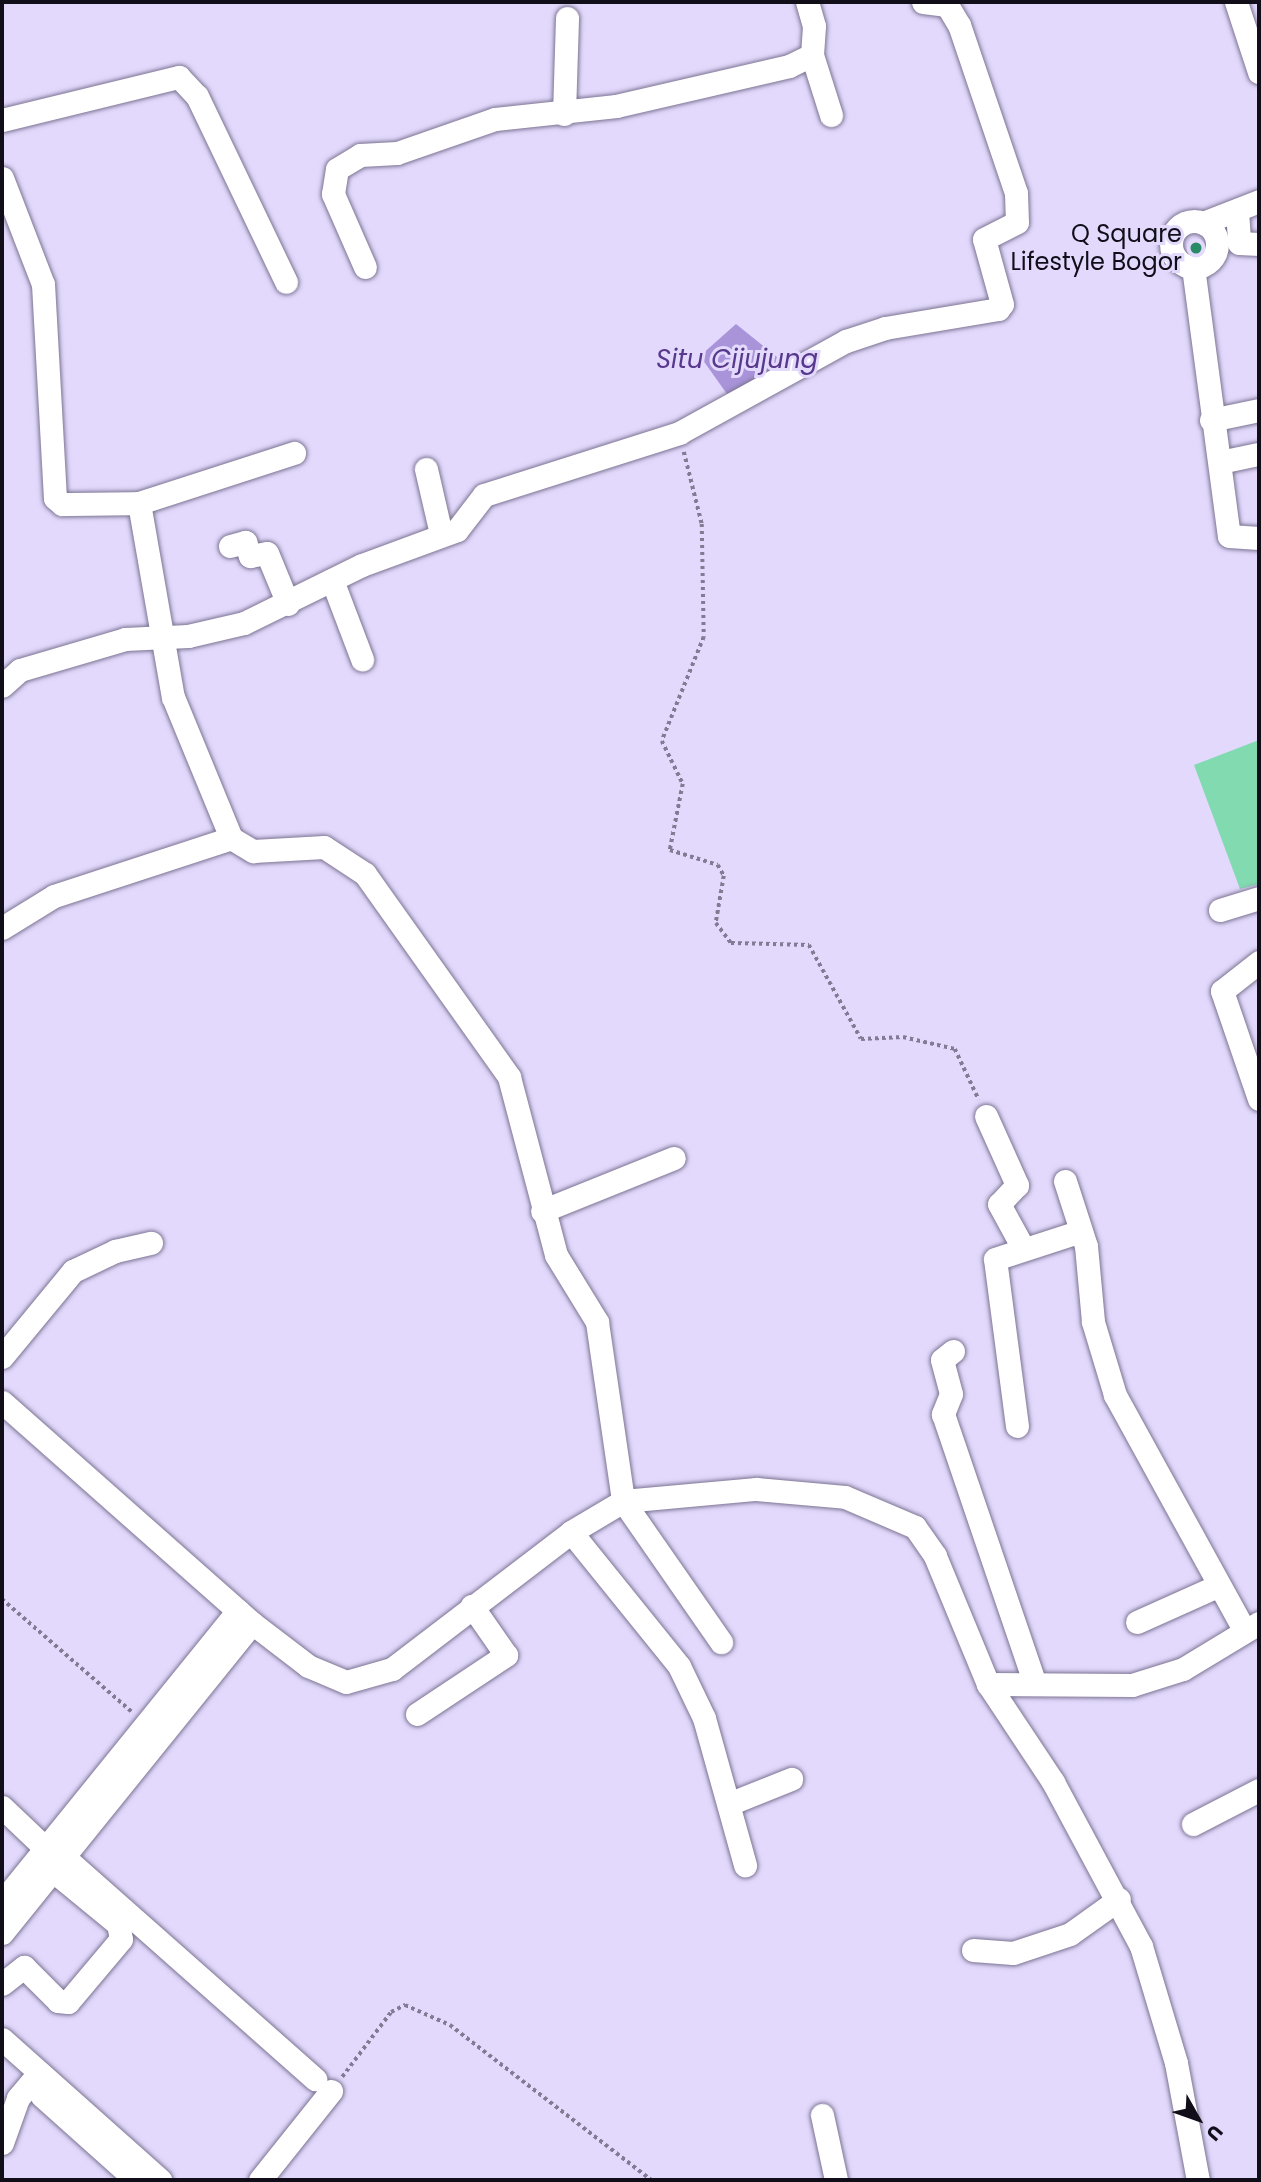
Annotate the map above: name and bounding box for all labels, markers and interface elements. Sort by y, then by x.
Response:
place label: Q Square Lifestyle Bogor [1010,220,1182,276]
marker: Q Square Lifestyle Bogor [1188,240,1204,256]
water label: Situ Cijujung [656,344,818,376]
north arrow [1163,2084,1233,2154]
text: U [1200,2119,1229,2147]

